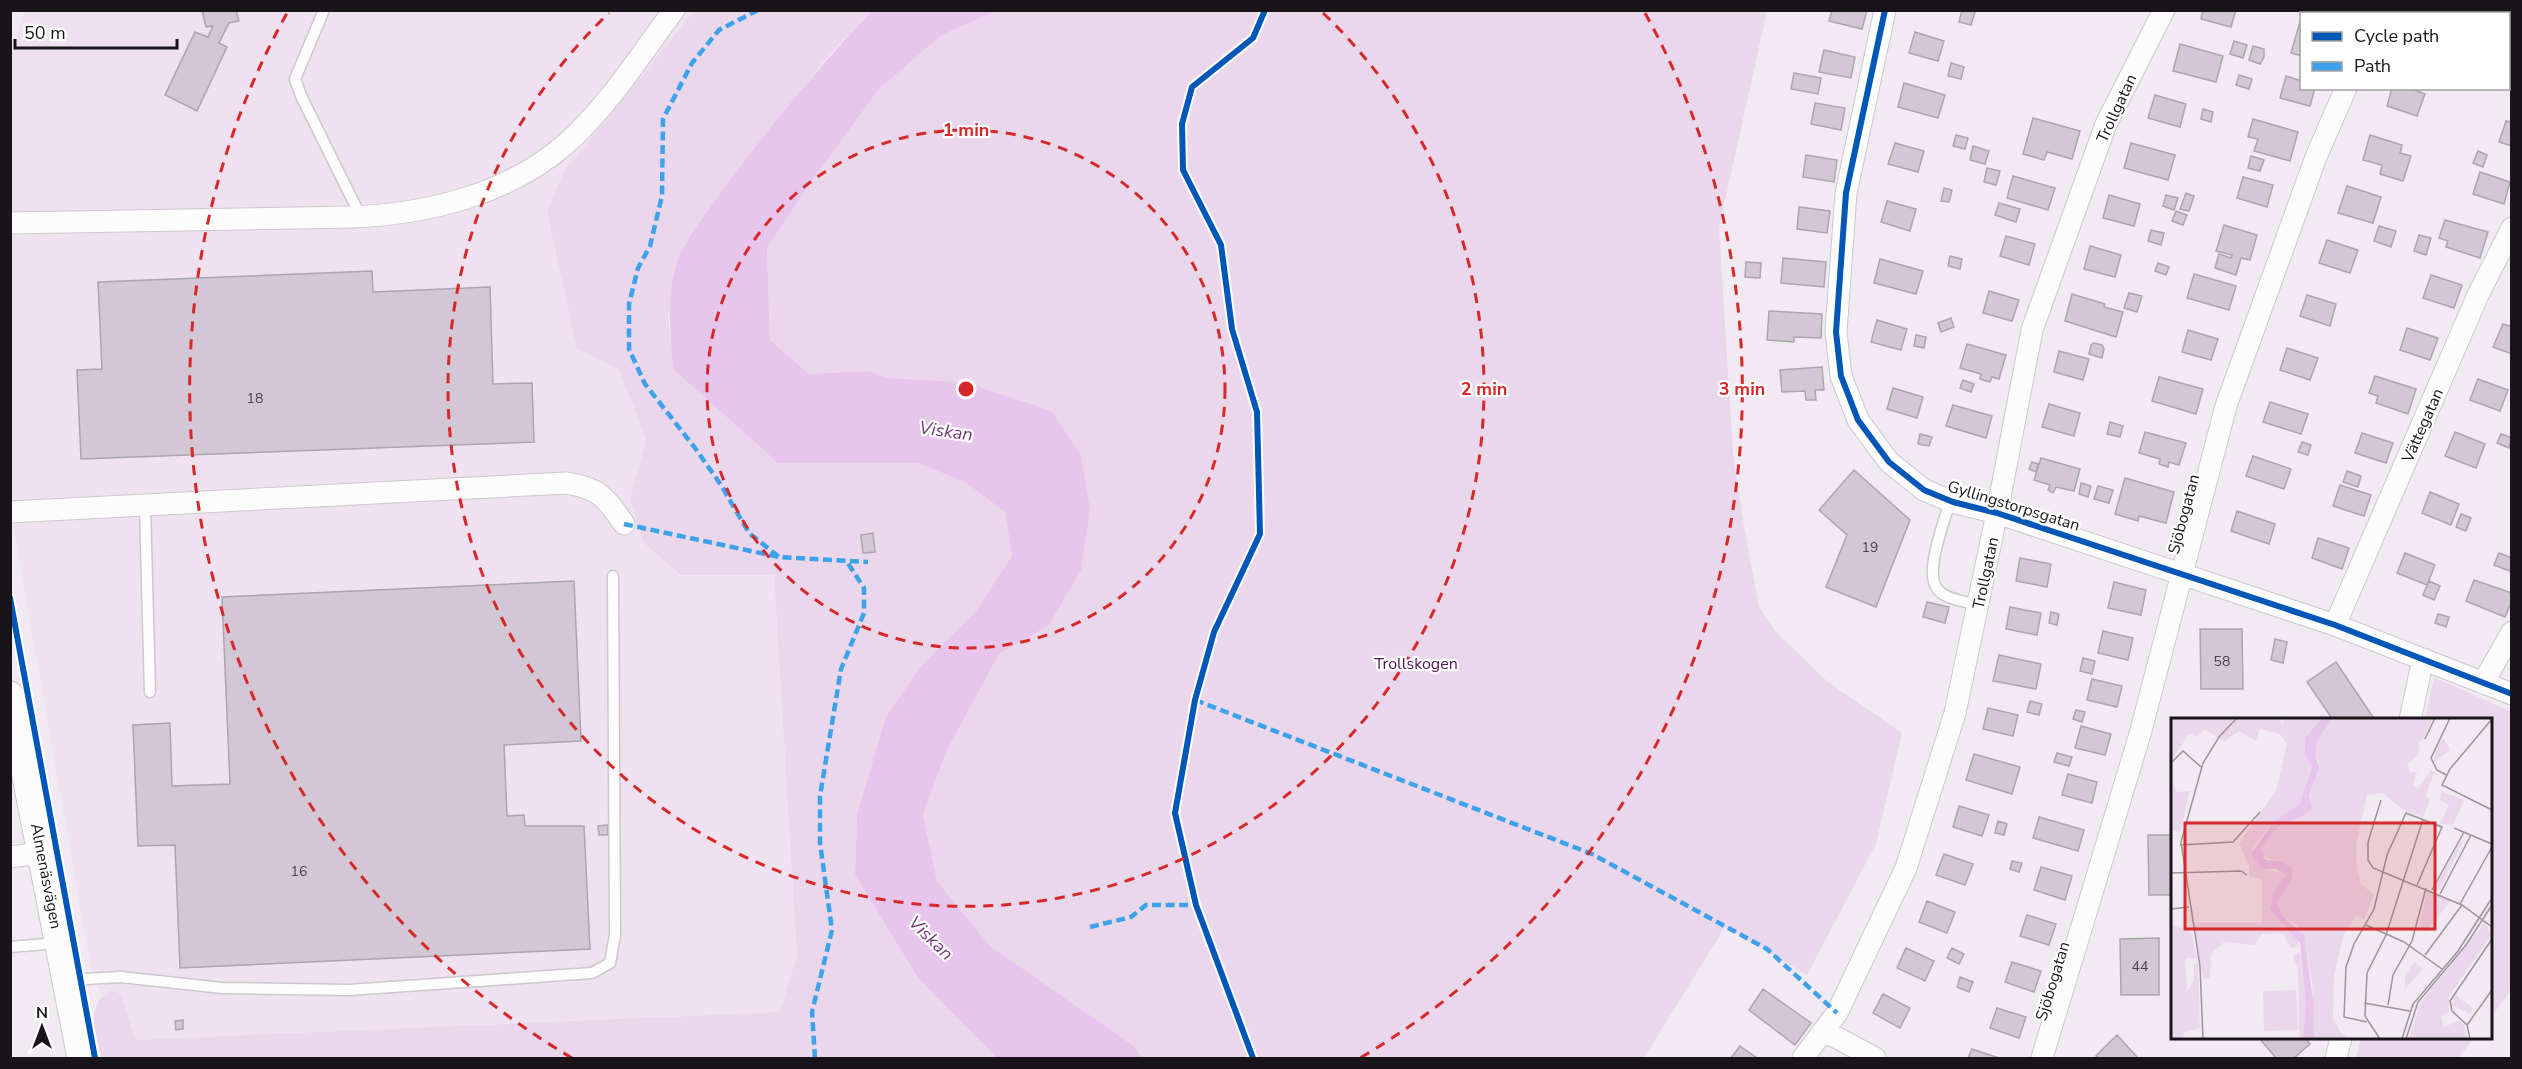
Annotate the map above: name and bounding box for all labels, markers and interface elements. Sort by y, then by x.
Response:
scale bar [15,12,177,50]
legend [2300,12,2510,90]
text: 50 m [24,21,66,45]
text: Cycle path [2354,24,2439,48]
text: Path [2354,54,2391,78]
street label: Trollgatan [2091,71,2142,146]
text: 1 min [943,118,989,142]
text: 2 min [1461,377,1507,401]
text: 3 min [1719,377,1765,401]
centre of rings [956,379,976,399]
street label: Vättegatan [2396,385,2449,467]
house number: 18 [247,389,263,408]
water label: Viskan [918,415,974,447]
street label: Sjöbogatan [2163,472,2205,557]
street label: Gyllingstorpsgatan [1945,475,2083,537]
street label: Trollgatan [1968,535,2004,611]
house number: 19 [1862,538,1878,557]
house number: 58 [2214,652,2230,671]
park label: Trollskogen [1374,653,1458,675]
inset map [2171,718,2492,1039]
street label: Almenäsvägen [25,821,67,931]
house number: 16 [291,862,307,881]
water label: Viskan [903,911,959,965]
street label: Sjöbogatan [2030,939,2075,1024]
house number: 44 [2132,957,2148,976]
north arrow [12,997,72,1057]
text: N [36,1002,48,1024]

